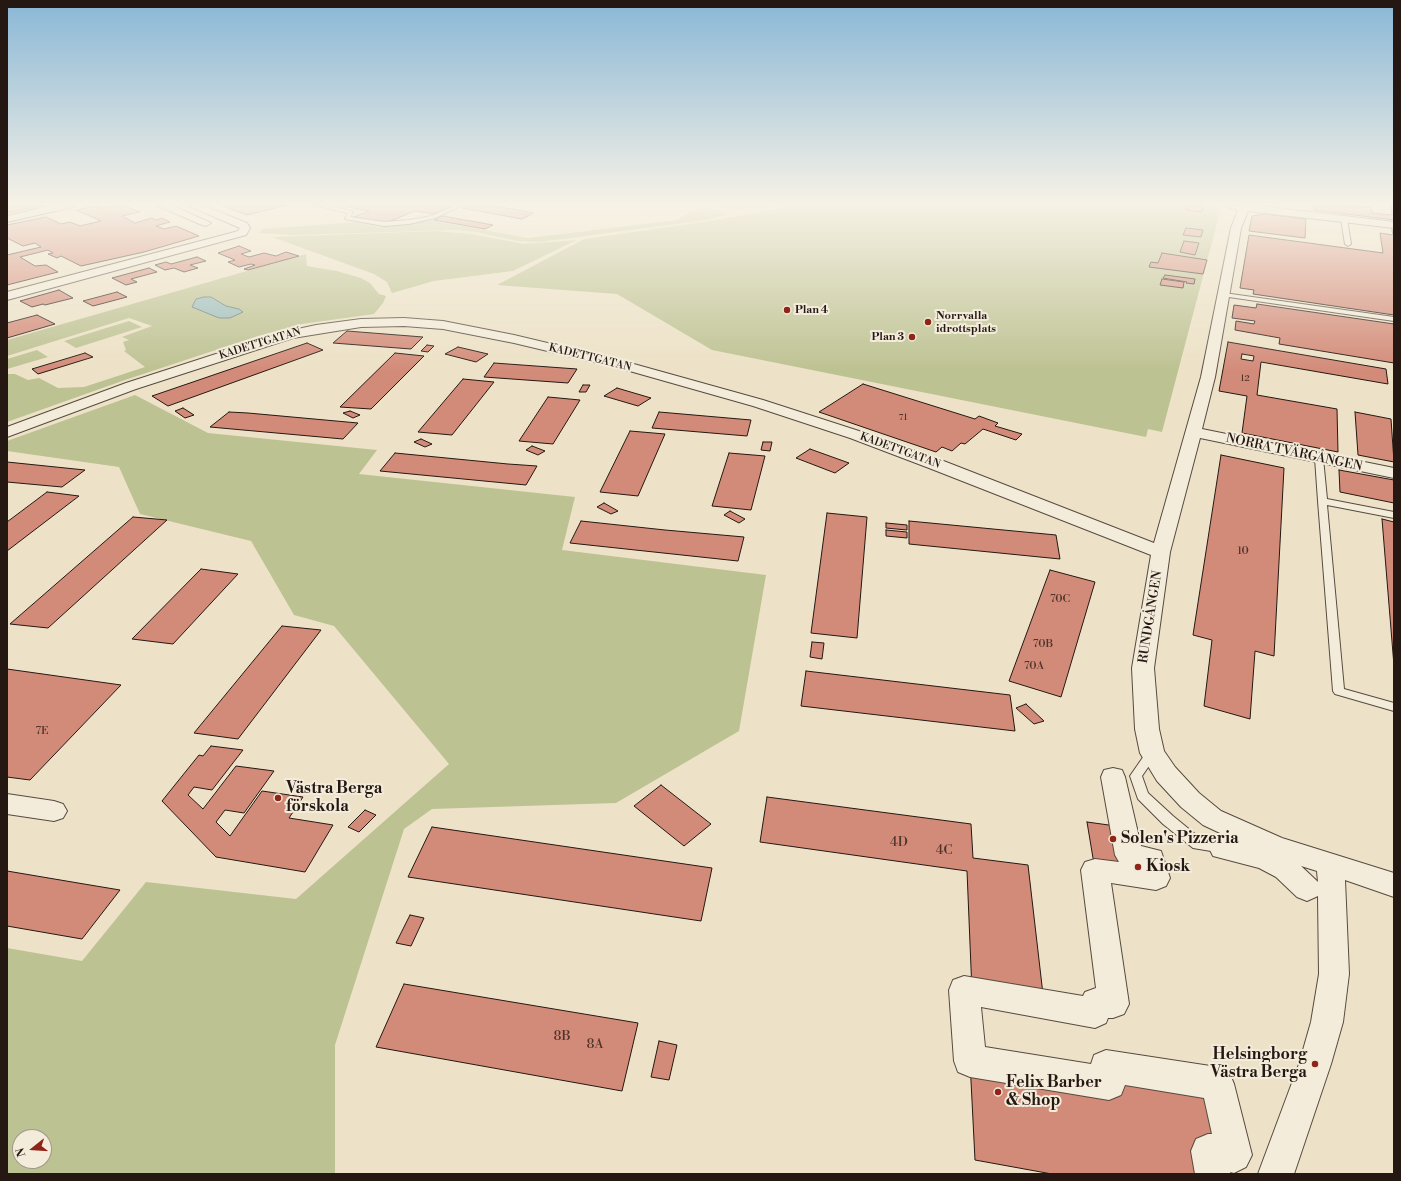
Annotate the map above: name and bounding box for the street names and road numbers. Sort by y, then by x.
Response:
street label: KADETTGATAN [218,325,302,363]
street label: KADETTGATAN [547,341,633,375]
street label: KADETTGATAN [858,430,942,472]
street label: NORRA TVÄRGÅNGEN [1224,431,1364,475]
street label: RUNDGÅNGEN [1136,569,1166,665]

